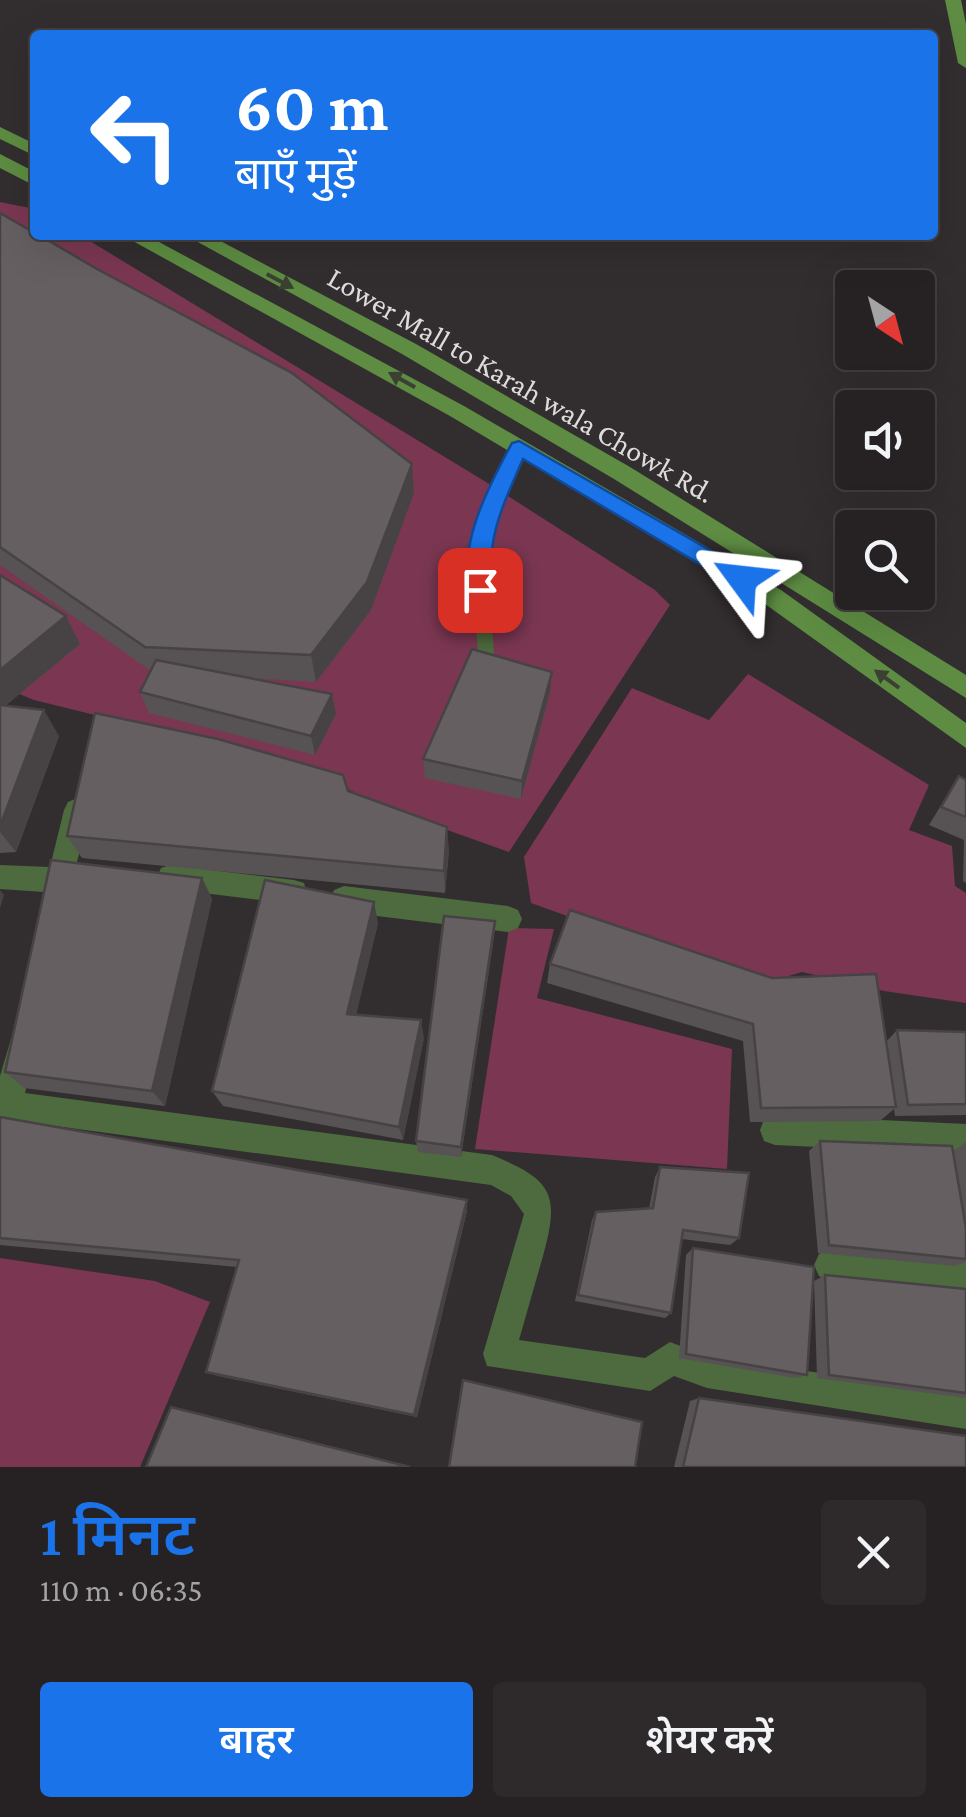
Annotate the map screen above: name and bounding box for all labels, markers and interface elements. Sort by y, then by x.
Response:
text: 60 m [235,67,388,145]
icon: left [70,70,200,200]
text: बाएँ मुड़ें [235,149,357,199]
street label: Lower Mall to Karah wala Chowk Rd. [322,260,720,509]
north arrow [835,270,935,370]
map controls [835,270,935,610]
one-way arrow [266,271,294,289]
one-way arrow [388,372,417,389]
button: sound [835,390,935,490]
button: search [835,510,935,610]
position arrow [690,527,794,631]
pin [438,548,523,633]
icon: arrive [453,563,508,618]
one-way arrow [874,670,900,690]
button: close [821,1500,926,1605]
text: 1 मिनट [40,1501,195,1568]
text: 110 m · 06:35 [40,1572,203,1608]
button: बाहर [40,1682,473,1797]
button: शेयर करें [493,1682,926,1797]

